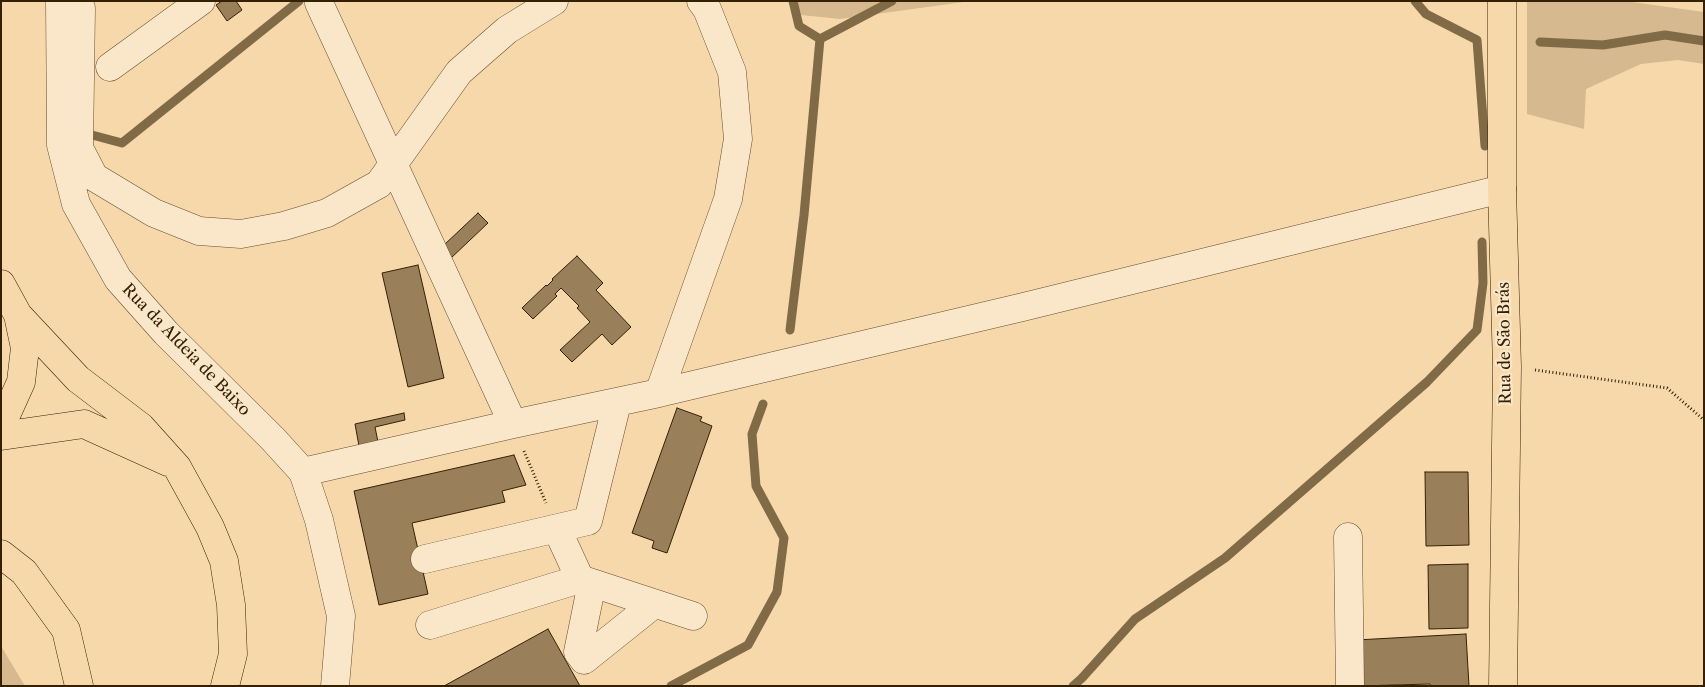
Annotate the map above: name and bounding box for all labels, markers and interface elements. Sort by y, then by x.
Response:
street label: Rua da Aldeia de Baixo [118,280,254,420]
street label: Rua de São Brás [1494,282,1516,404]

